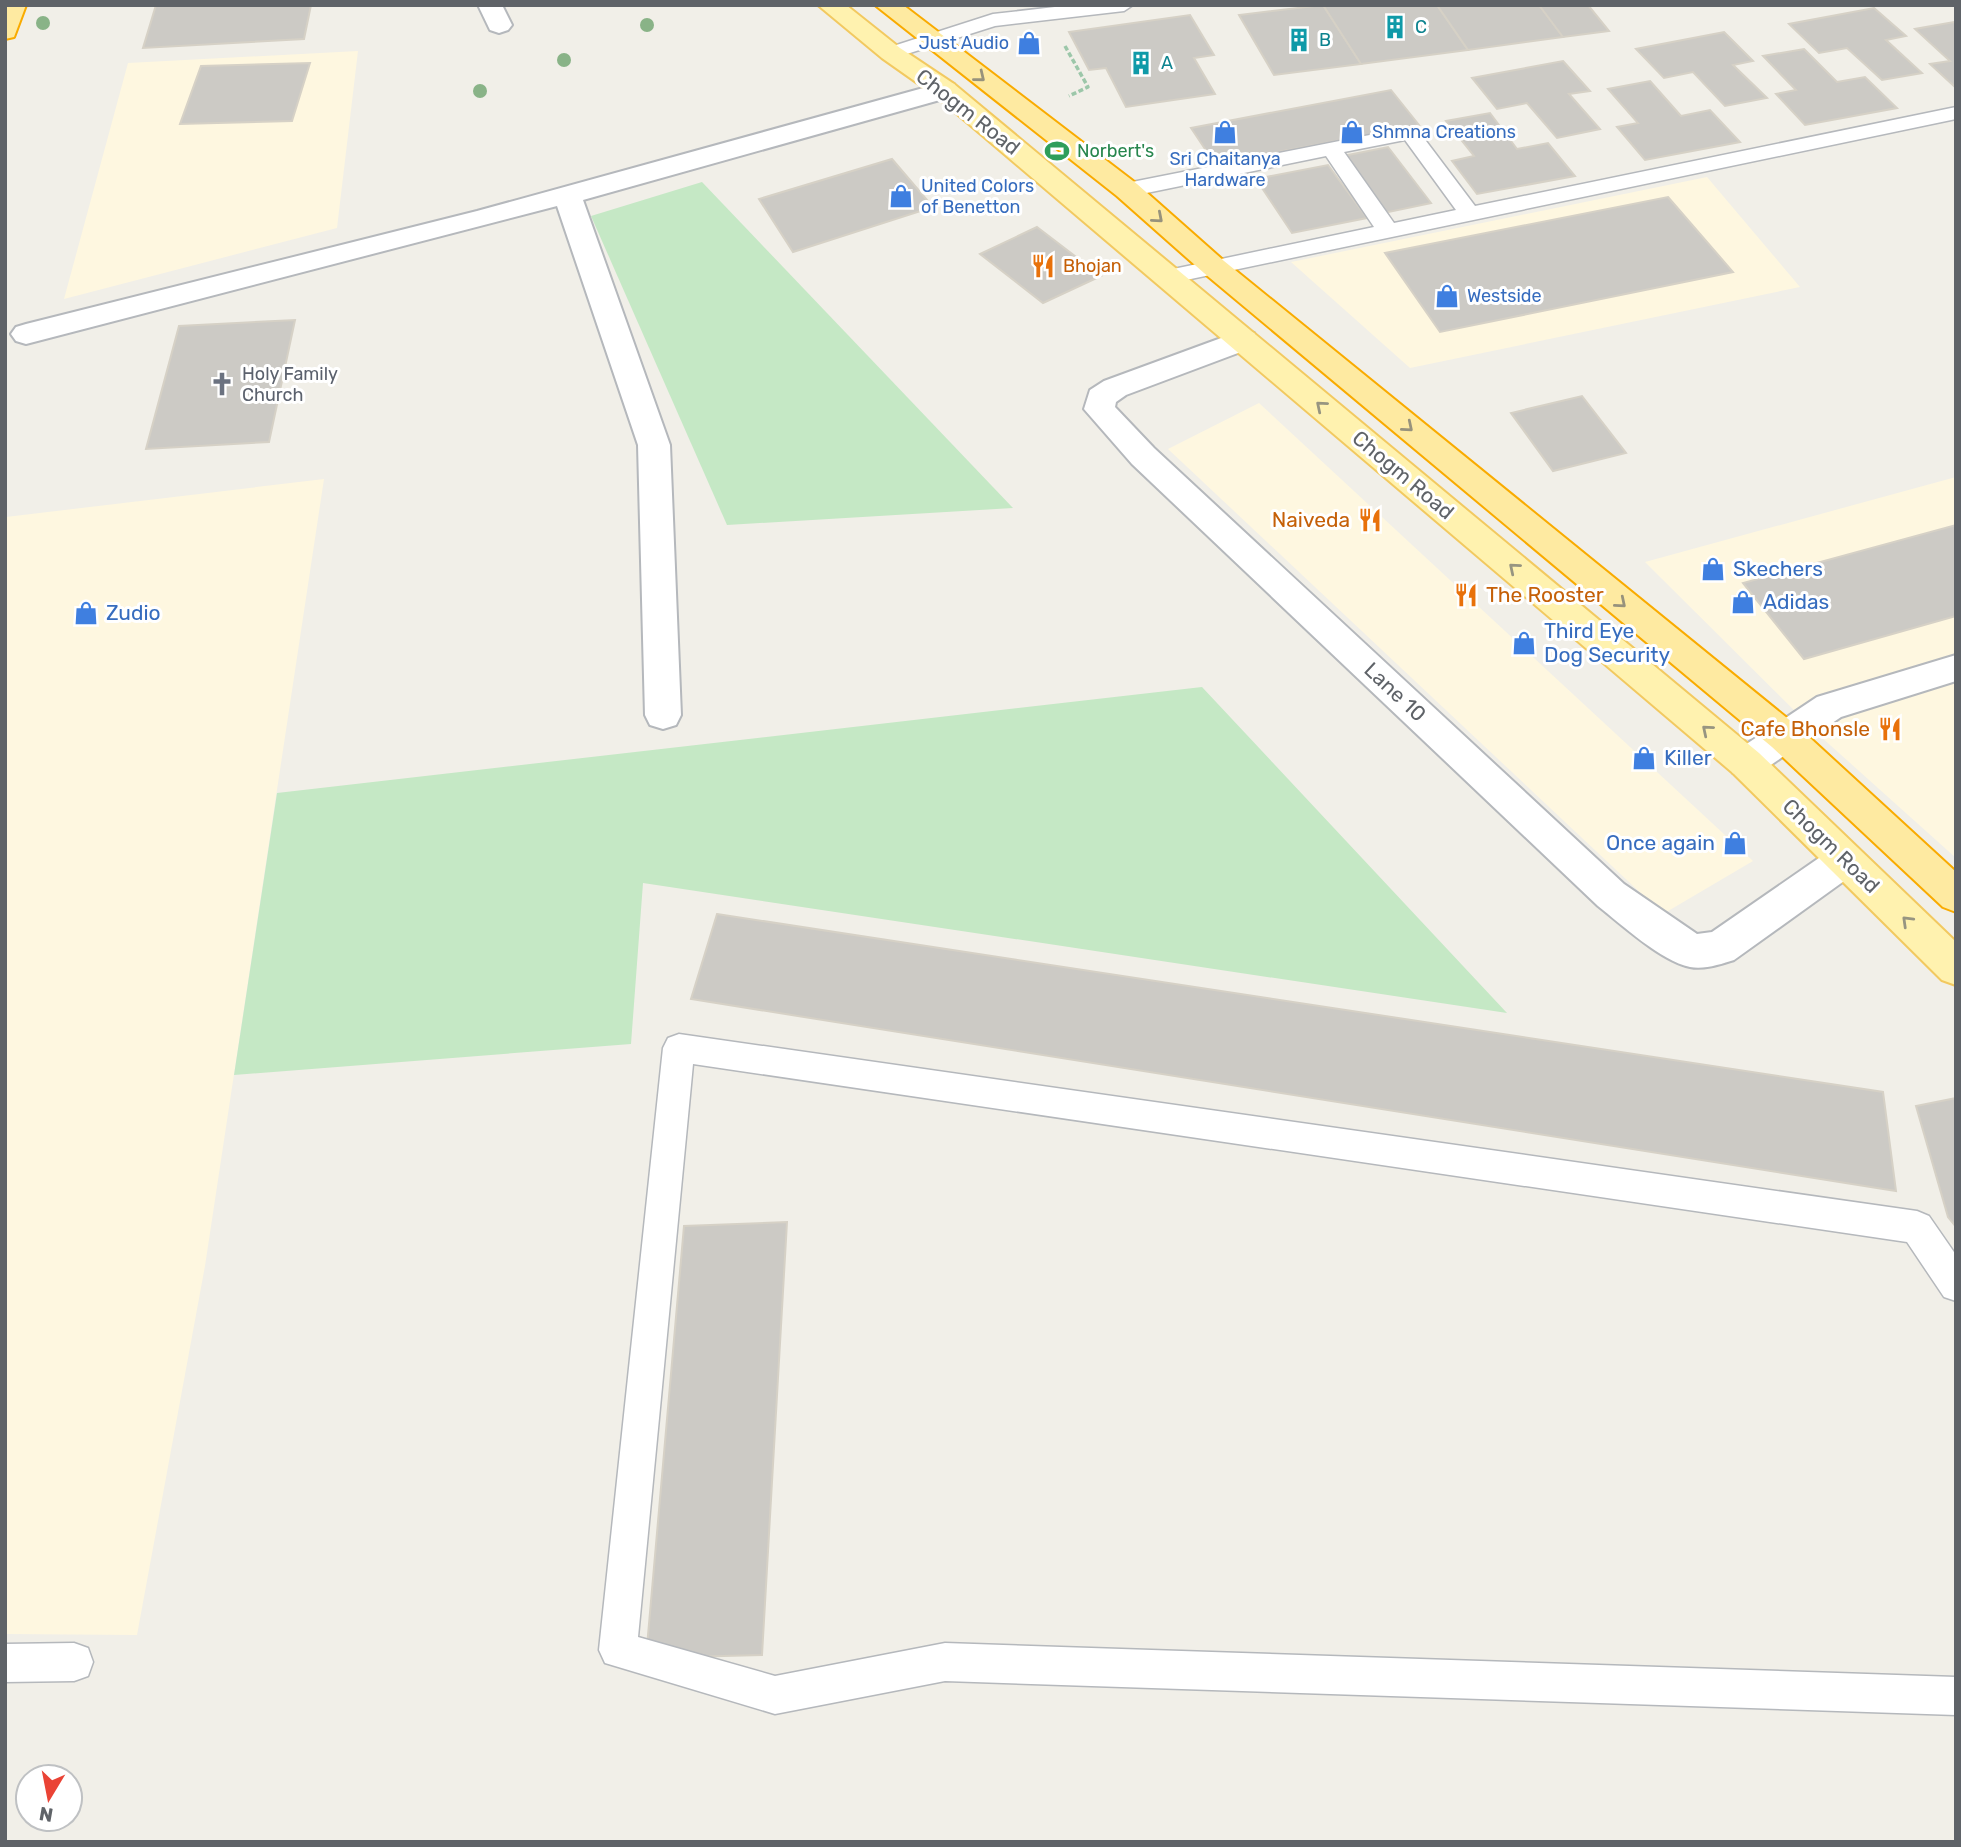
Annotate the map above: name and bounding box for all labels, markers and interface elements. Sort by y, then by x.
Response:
building icon: C [1381,13,1409,41]
place label: C [1415,16,1427,38]
building icon: B [1285,26,1313,54]
shop icon: Just Audio [1015,29,1043,57]
place label: B [1319,29,1331,51]
place label: Just Audio [919,32,1009,54]
building icon: A [1127,49,1155,77]
place label: A [1161,52,1173,74]
street label: Chogm Road [911,63,1025,160]
one-way arrow [971,69,984,81]
shop icon: Sri Chaitanya Hardware [1211,118,1239,146]
shop icon: Shmna Creations [1338,118,1366,146]
place label: Shmna Creations [1372,121,1516,143]
sports icon: Norbert's [1043,137,1071,165]
place label: Norbert's [1077,140,1154,162]
place label: Sri Chaitanya Hardware [1169,148,1281,191]
place label: United Colors of Benetton [921,175,1034,218]
shop icon: United Colors of Benetton [887,182,915,210]
one-way arrow [1150,210,1163,222]
restaurant icon: Bhojan [1029,252,1057,280]
place label: Bhojan [1063,255,1122,277]
shop icon: Westside [1433,282,1461,310]
place label: Westside [1467,285,1542,307]
place label: Holy Family Church [242,363,338,406]
church icon: Holy Family Church [208,370,236,398]
one-way arrow [1316,402,1329,414]
one-way arrow [1401,418,1413,431]
street label: Chogm Road [1347,425,1459,524]
restaurant icon: Naiveda [1356,506,1384,534]
place label: Naiveda [1272,507,1350,532]
shop icon: Skechers [1699,555,1727,583]
place label: Skechers [1733,556,1823,581]
one-way arrow [1509,564,1522,576]
restaurant icon: The Rooster [1452,581,1480,609]
place label: The Rooster [1486,582,1604,607]
shop icon: Adidas [1729,588,1757,616]
place label: Adidas [1763,589,1829,614]
one-way arrow [1614,594,1626,607]
shop icon: Zudio [72,599,100,627]
place label: Zudio [106,600,161,625]
place label: Third Eye Dog Security [1544,618,1671,667]
shop icon: Third Eye Dog Security [1510,629,1538,657]
street label: Lane 10 [1359,657,1431,726]
restaurant icon: Cafe Bhonsle [1876,715,1904,743]
place label: Cafe Bhonsle [1741,716,1870,741]
one-way arrow [1702,726,1715,738]
shop icon: Killer [1630,744,1658,772]
place label: Killer [1664,745,1712,770]
street label: Chogm Road [1778,793,1885,898]
shop icon: Once again [1721,829,1749,857]
place label: Once again [1606,830,1715,855]
one-way arrow [1902,916,1915,929]
north arrow [14,1763,84,1833]
text: N [37,1802,55,1827]

